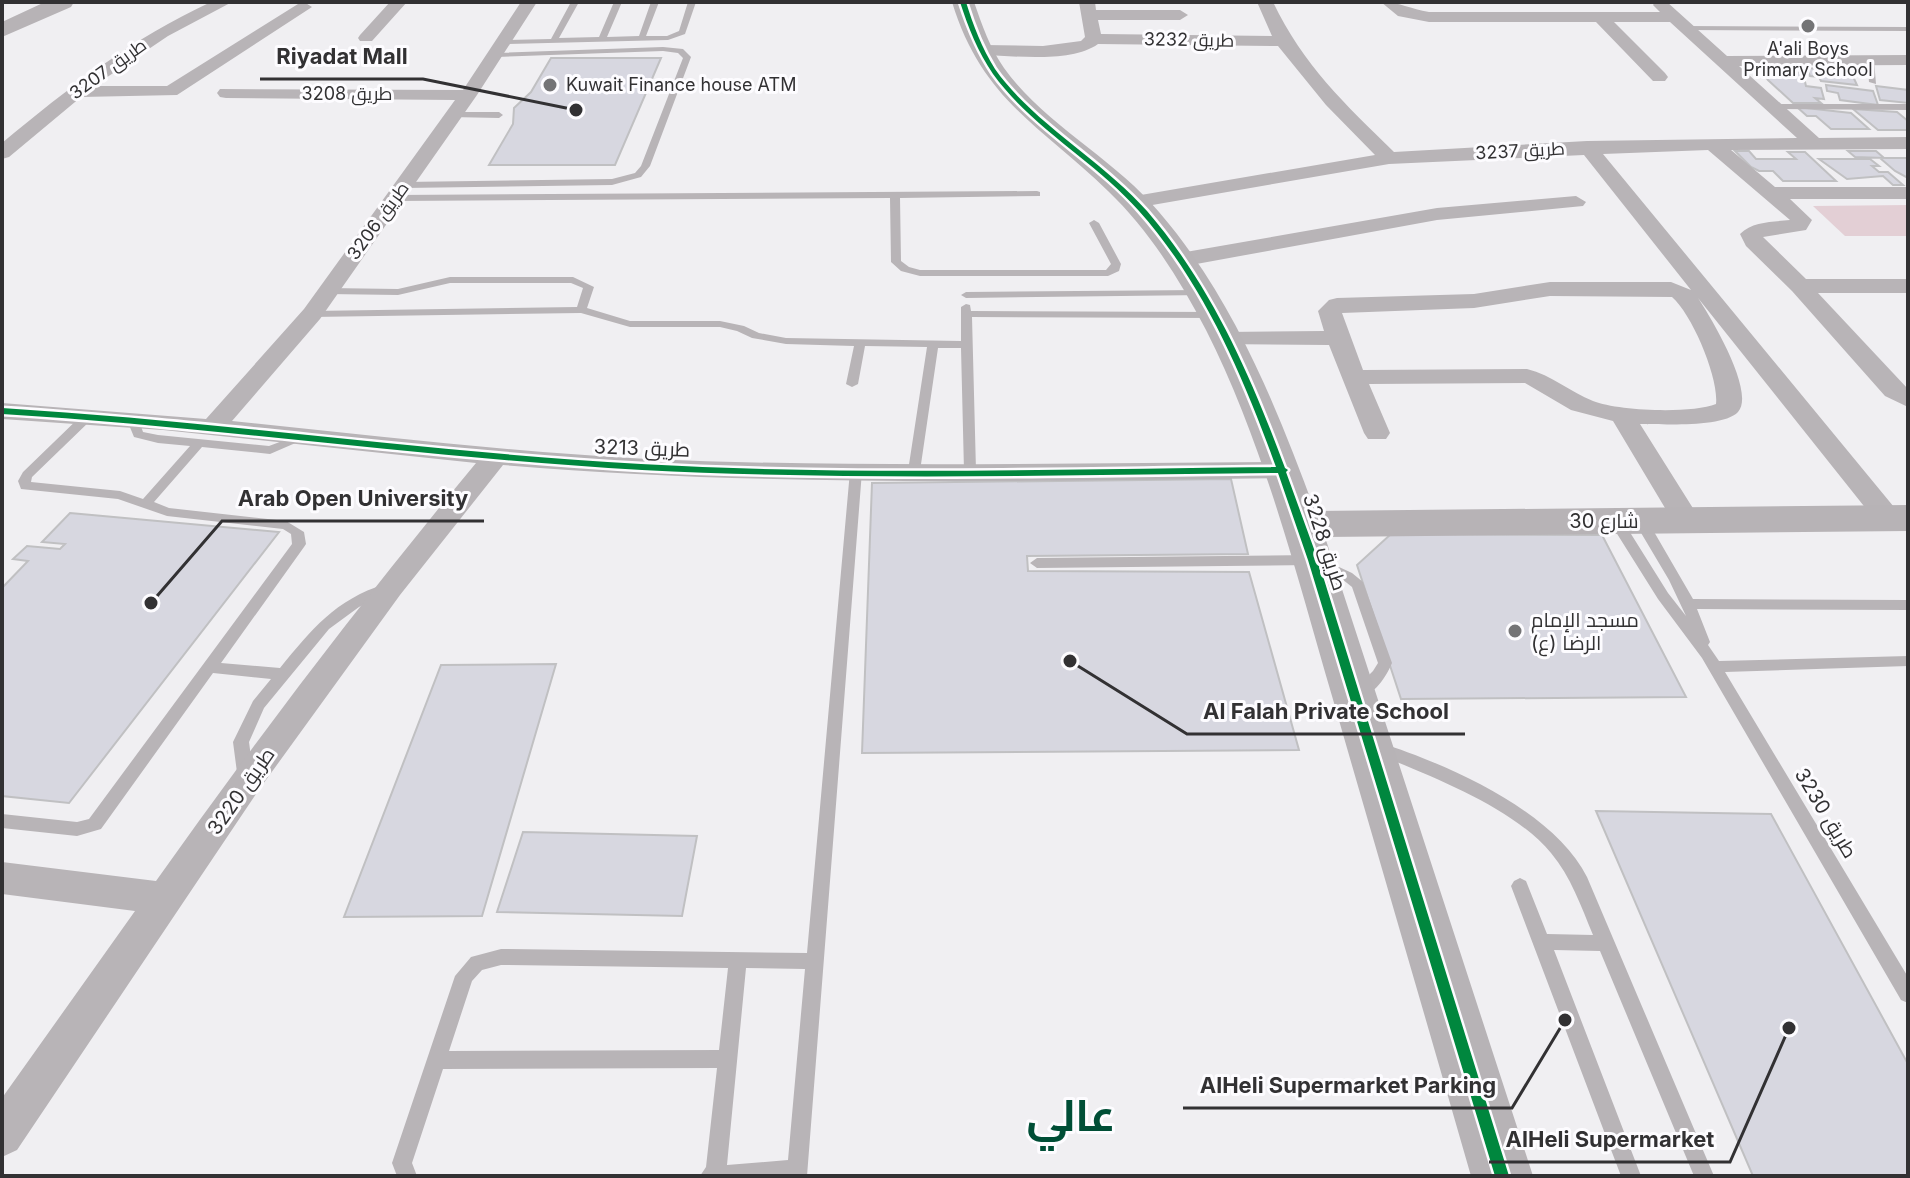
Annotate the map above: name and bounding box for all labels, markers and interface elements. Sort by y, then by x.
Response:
marker: A'ali Boys Primary School [1799,17,1817,35]
street label: طريق 3232 [1144,28,1234,53]
callout: Riyadat Mall [260,33,423,79]
street label: طريق 3207 [65,34,151,105]
place label: A'ali Boys Primary School [1743,38,1873,80]
text: Riyadat Mall [276,43,408,69]
place label: Kuwait Finance house ATM [566,74,796,95]
marker: Kuwait Finance house ATM [541,76,559,94]
street label: طريق 3208 [302,83,392,106]
street label: طريق 3237 [1475,138,1565,165]
street label: طريق 3206 [342,178,414,265]
street label: طريق 3213 [593,434,691,463]
callout: Arab Open University [222,475,484,521]
text: Arab Open University [238,485,468,511]
street label: طريق 3228 [1297,491,1352,594]
street label: شارع 30 [1569,509,1639,535]
place label: مسجد الإمام الرضا (ع) [1531,608,1639,657]
marker: مسجد الإمام الرضا (ع) [1506,622,1524,640]
callout: Al Falah Private School [1187,688,1465,734]
text: Al Falah Private School [1203,698,1449,724]
street label: طريق 3220 [202,743,281,840]
street label: طريق 3230 [1789,764,1862,863]
callout: AlHeli Supermarket Parking [1183,1062,1512,1108]
text: AlHeli Supermarket Parking [1200,1072,1496,1098]
district label: عالي [1026,1088,1116,1151]
callout: AlHeli Supermarket [1489,1116,1730,1162]
text: AlHeli Supermarket [1506,1126,1714,1152]

